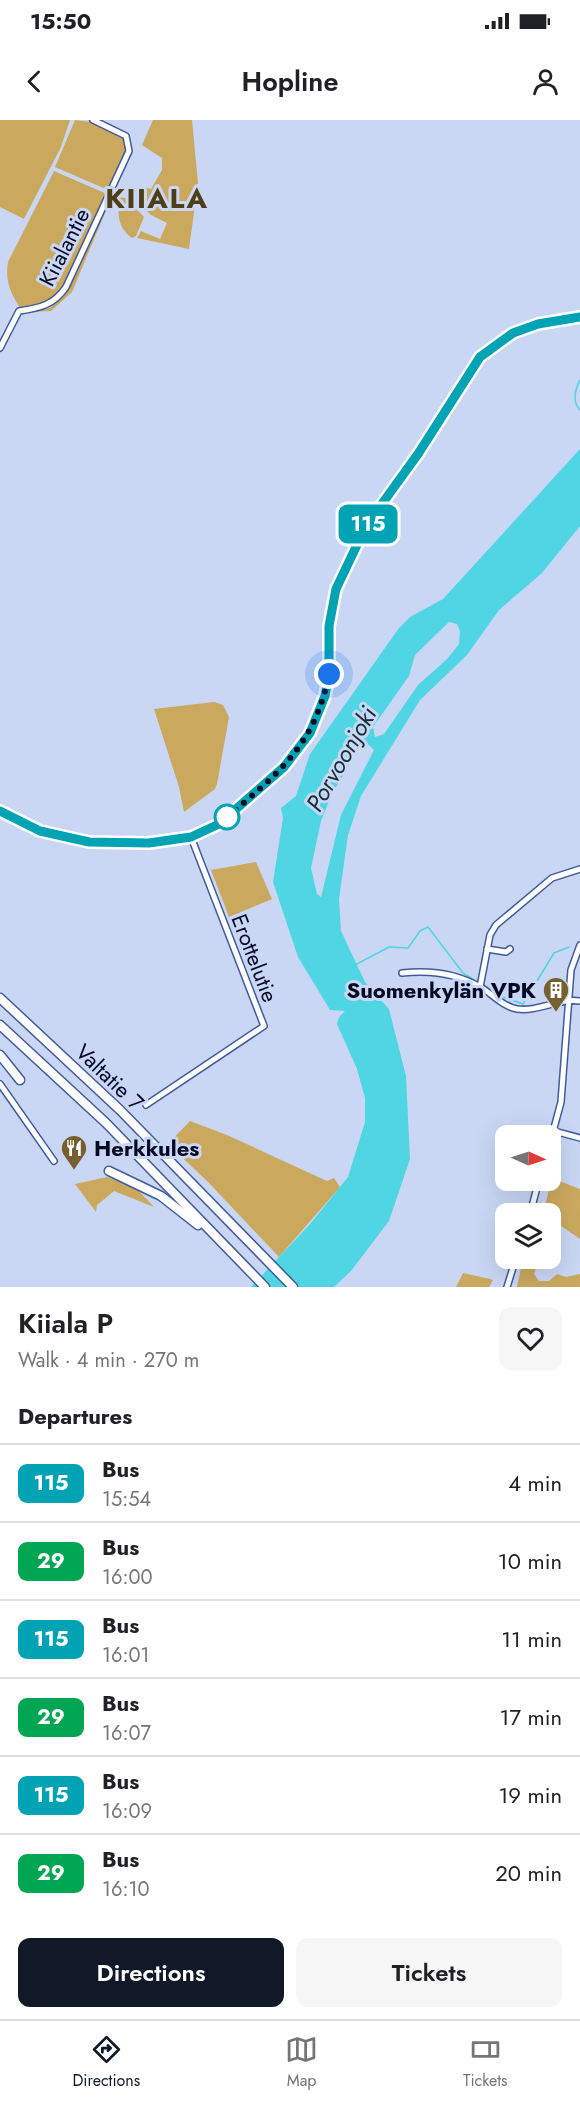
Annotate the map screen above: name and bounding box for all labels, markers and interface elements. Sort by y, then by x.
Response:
text: 15:50 [30,5,91,37]
text: Hopline [242,62,338,101]
icon: back [18,65,51,98]
icon: person [529,65,562,98]
district label: KIIALA [105,178,209,219]
street label: Kiialantie [31,202,97,292]
line badge: 115 [334,504,403,544]
text: 115 [351,509,385,539]
your location [314,659,344,689]
water label: Porvoonjoki [297,699,386,818]
unlabelled marker [214,804,240,830]
street label: Erottelutie [224,909,286,1007]
place label: Suomenkylän VPK [346,974,537,1006]
building icon: Suomenkylän VPK [541,975,571,1013]
street label: Valtatie 7 [69,1036,152,1118]
north arrow [495,1125,561,1191]
map controls [495,1125,561,1269]
place label: Herkkules [94,1132,199,1164]
restaurant icon: Herkkules [59,1133,89,1171]
button: layers [495,1203,561,1269]
text: Kiiala P [18,1303,113,1344]
button: heart [499,1307,562,1370]
text: Walk · 4 min · 270 m [18,1346,199,1375]
text: Departures [18,1400,132,1432]
text: Bus [102,1453,139,1485]
text: 4 min [508,1467,562,1499]
text: 115 [34,1468,68,1498]
text: 15:54 [102,1485,151,1514]
text: Bus [102,1531,139,1563]
text: 10 min [498,1545,562,1577]
text: 29 [37,1546,65,1576]
text: 16:00 [102,1563,153,1592]
text: Bus [102,1609,139,1641]
text: 11 min [501,1623,562,1655]
text: 115 [34,1624,68,1654]
text: 16:01 [102,1641,150,1670]
text: Bus [102,1687,139,1719]
text: 17 min [500,1701,562,1733]
text: 29 [37,1702,65,1732]
text: 16:07 [102,1719,151,1748]
text: Bus [102,1765,139,1797]
text: 19 min [498,1779,562,1811]
text: 115 [34,1780,68,1810]
text: 16:09 [102,1797,152,1826]
text: Bus [102,1843,139,1875]
text: 20 min [495,1857,562,1889]
text: 29 [37,1858,65,1888]
text: 16:10 [102,1875,150,1904]
button: Directions [18,1938,284,2007]
button: Tickets [296,1938,562,2007]
tab: Directions [72,2033,140,2092]
tab: Map [285,2033,318,2092]
tab: Tickets [463,2033,508,2092]

